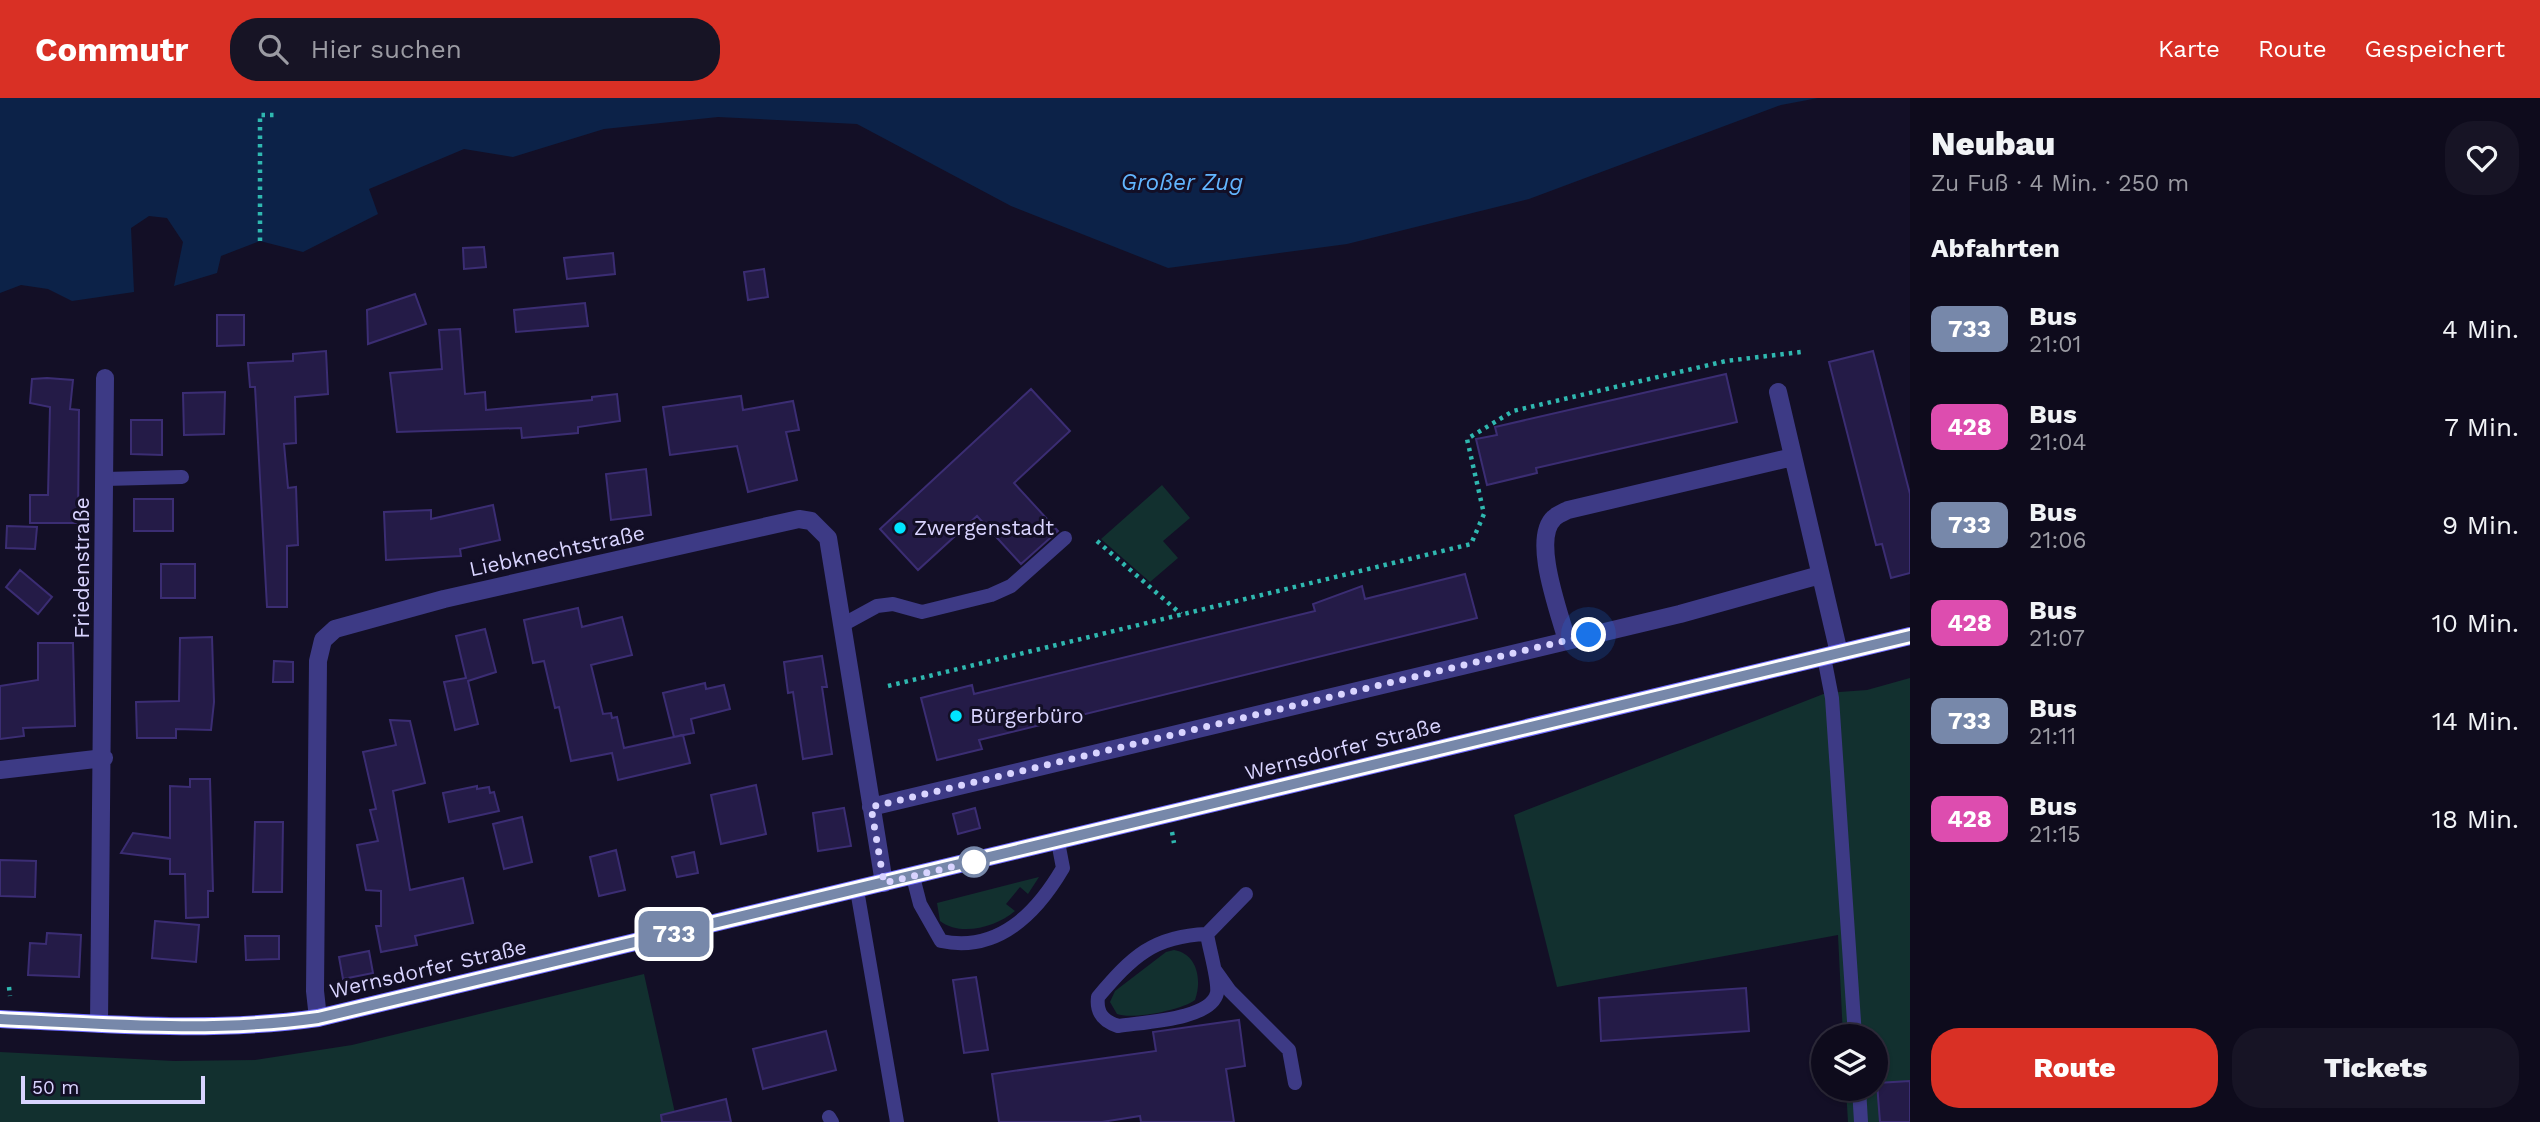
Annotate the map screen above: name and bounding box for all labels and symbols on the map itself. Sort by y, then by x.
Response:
water label: Großer Zug [1121,169,1243,196]
street label: Friedenstraße [69,497,94,639]
place label: Zwergenstadt [914,515,1054,540]
street label: Liebknechtstraße [467,520,647,581]
marker: Zwergenstadt [892,520,908,536]
your location [1571,617,1606,652]
place label: Bürgerbüro [970,703,1084,728]
marker: Bürgerbüro [948,708,964,724]
street label: Wernsdorfer Straße [1242,712,1444,785]
unlabelled marker [959,847,989,877]
line badge: 733 [634,911,714,957]
street label: Wernsdorfer Straße [327,934,529,1003]
scale bar [21,1073,205,1105]

